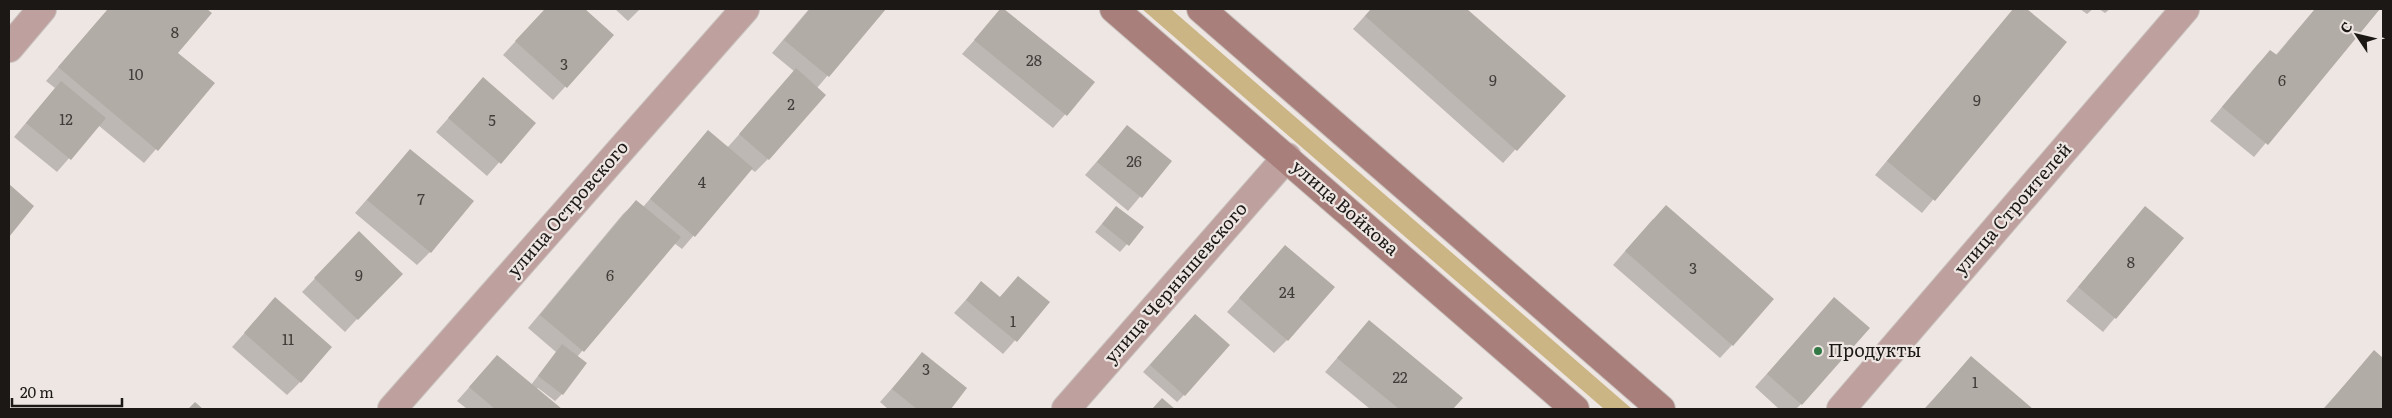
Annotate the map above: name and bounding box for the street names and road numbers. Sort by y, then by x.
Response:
street label: улица Островского [500,134,634,282]
street label: улица Строителей [1947,136,2077,280]
street label: улица Войкова [1286,153,1406,261]
street label: улица Чернышевского [1097,195,1253,369]

